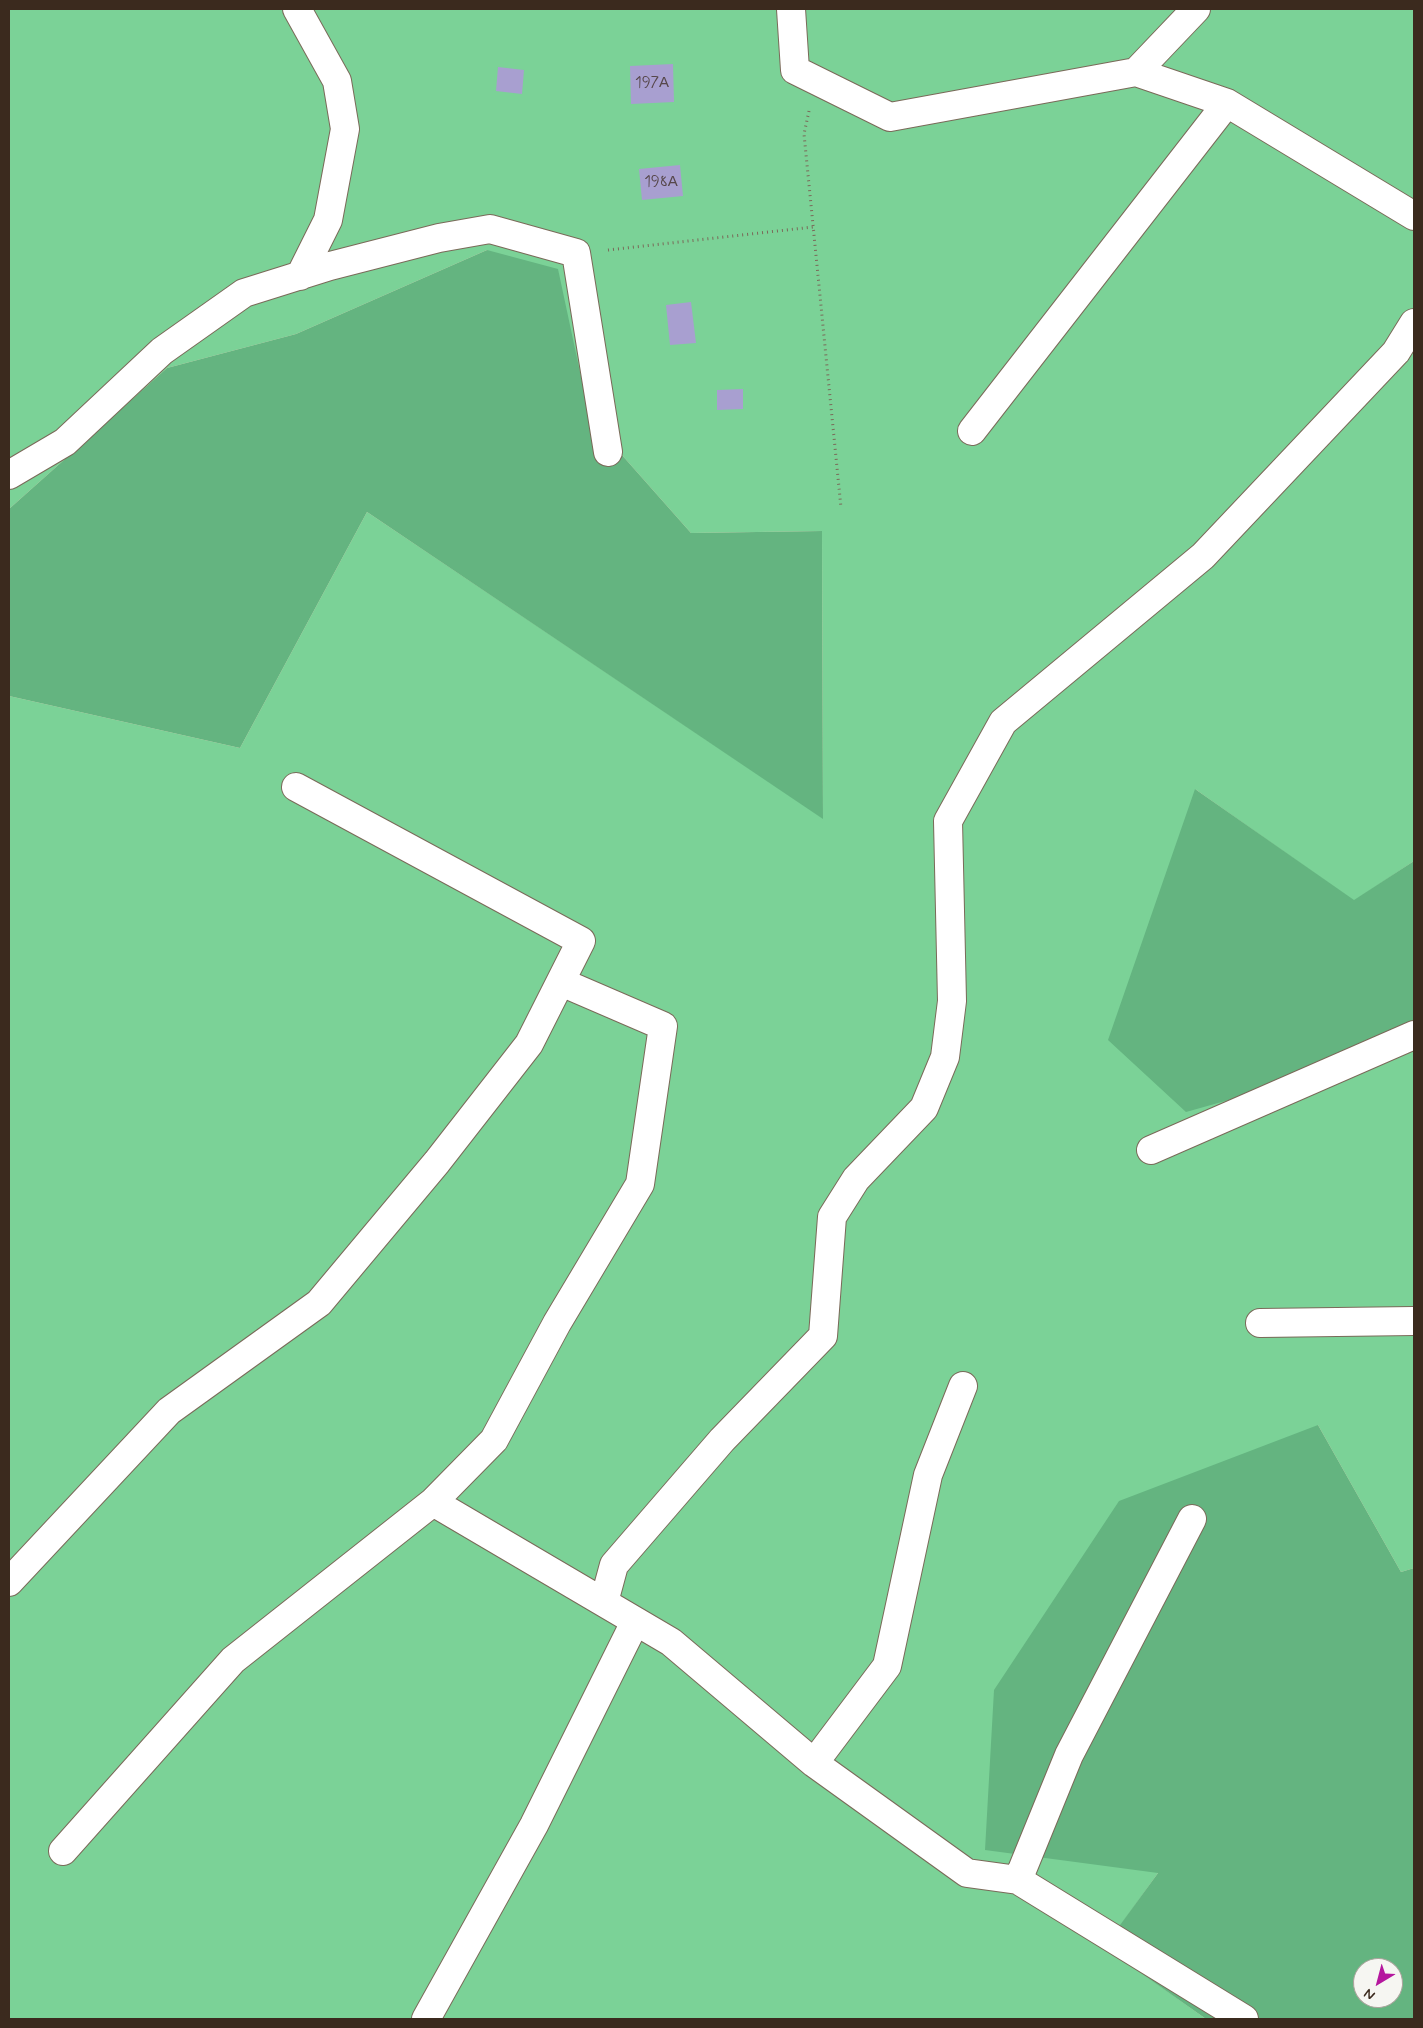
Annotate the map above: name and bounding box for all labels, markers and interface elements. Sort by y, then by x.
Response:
house number: 197А [635,75,669,93]
house number: 198А [644,174,678,192]
north arrow [1353,1958,1403,2008]
text: N [1360,1984,1379,2004]

